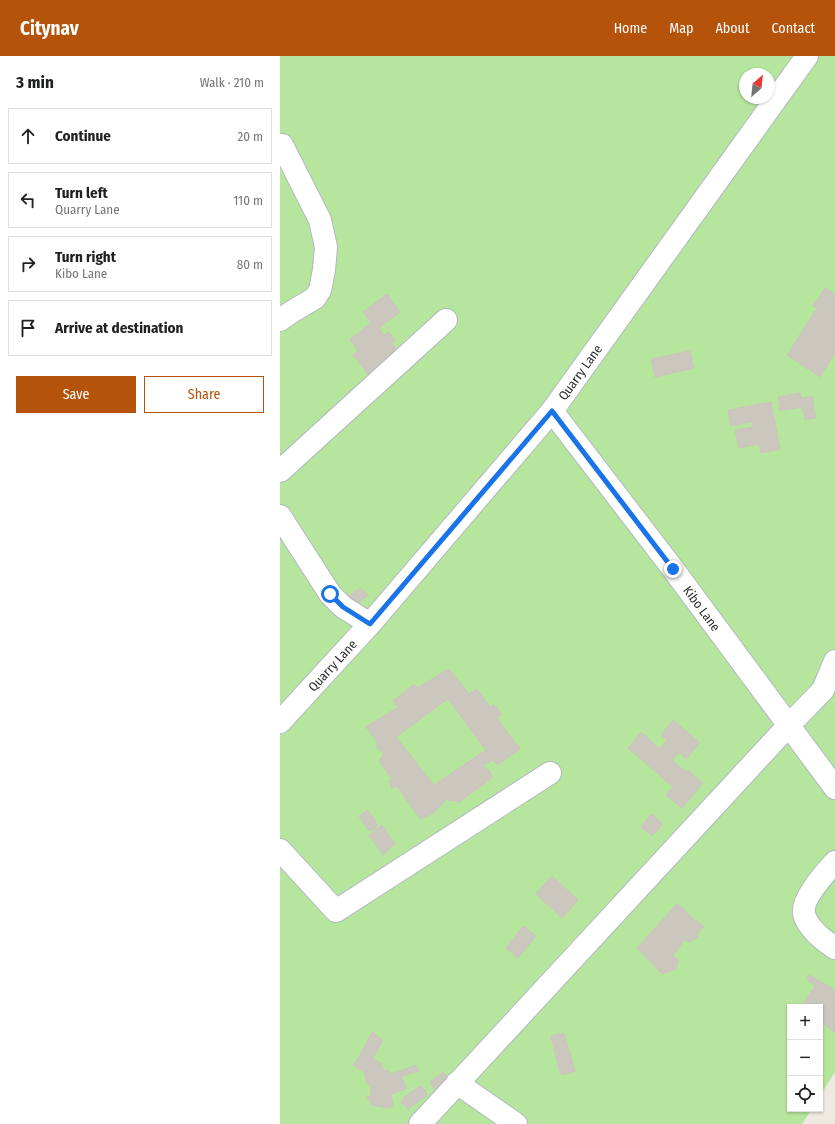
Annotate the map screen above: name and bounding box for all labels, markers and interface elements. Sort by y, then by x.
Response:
text: Citynav [20,17,79,40]
text: Home [614,20,647,37]
text: Map [669,20,693,37]
text: About [715,20,750,37]
text: Contact [772,20,815,37]
north arrow [739,68,775,104]
text: 3 min [16,72,54,93]
text: Walk · 210 m [200,75,264,90]
icon: ahead [17,125,39,147]
text: Continue [55,127,111,145]
text: 20 m [237,129,263,144]
text: Turn left [55,184,108,202]
icon: left [17,189,39,211]
text: 110 m [233,193,263,208]
text: Quarry Lane [55,202,120,217]
text: Turn right [55,248,116,266]
icon: right [17,253,39,275]
text: 80 m [237,257,263,272]
text: Kibo Lane [55,266,107,281]
icon: arrive [17,317,39,339]
text: Arrive at destination [55,319,183,337]
street label: Quarry Lane [555,342,605,403]
button: Save [16,376,136,413]
button: Share [144,376,264,413]
route end [664,560,682,578]
street label: Kibo Lane [681,583,724,634]
route start [321,585,339,603]
street label: Quarry Lane [305,636,359,694]
map controls [787,1004,823,1112]
button: + [787,1004,823,1040]
button: − [787,1040,823,1076]
button: locate [787,1076,823,1112]

